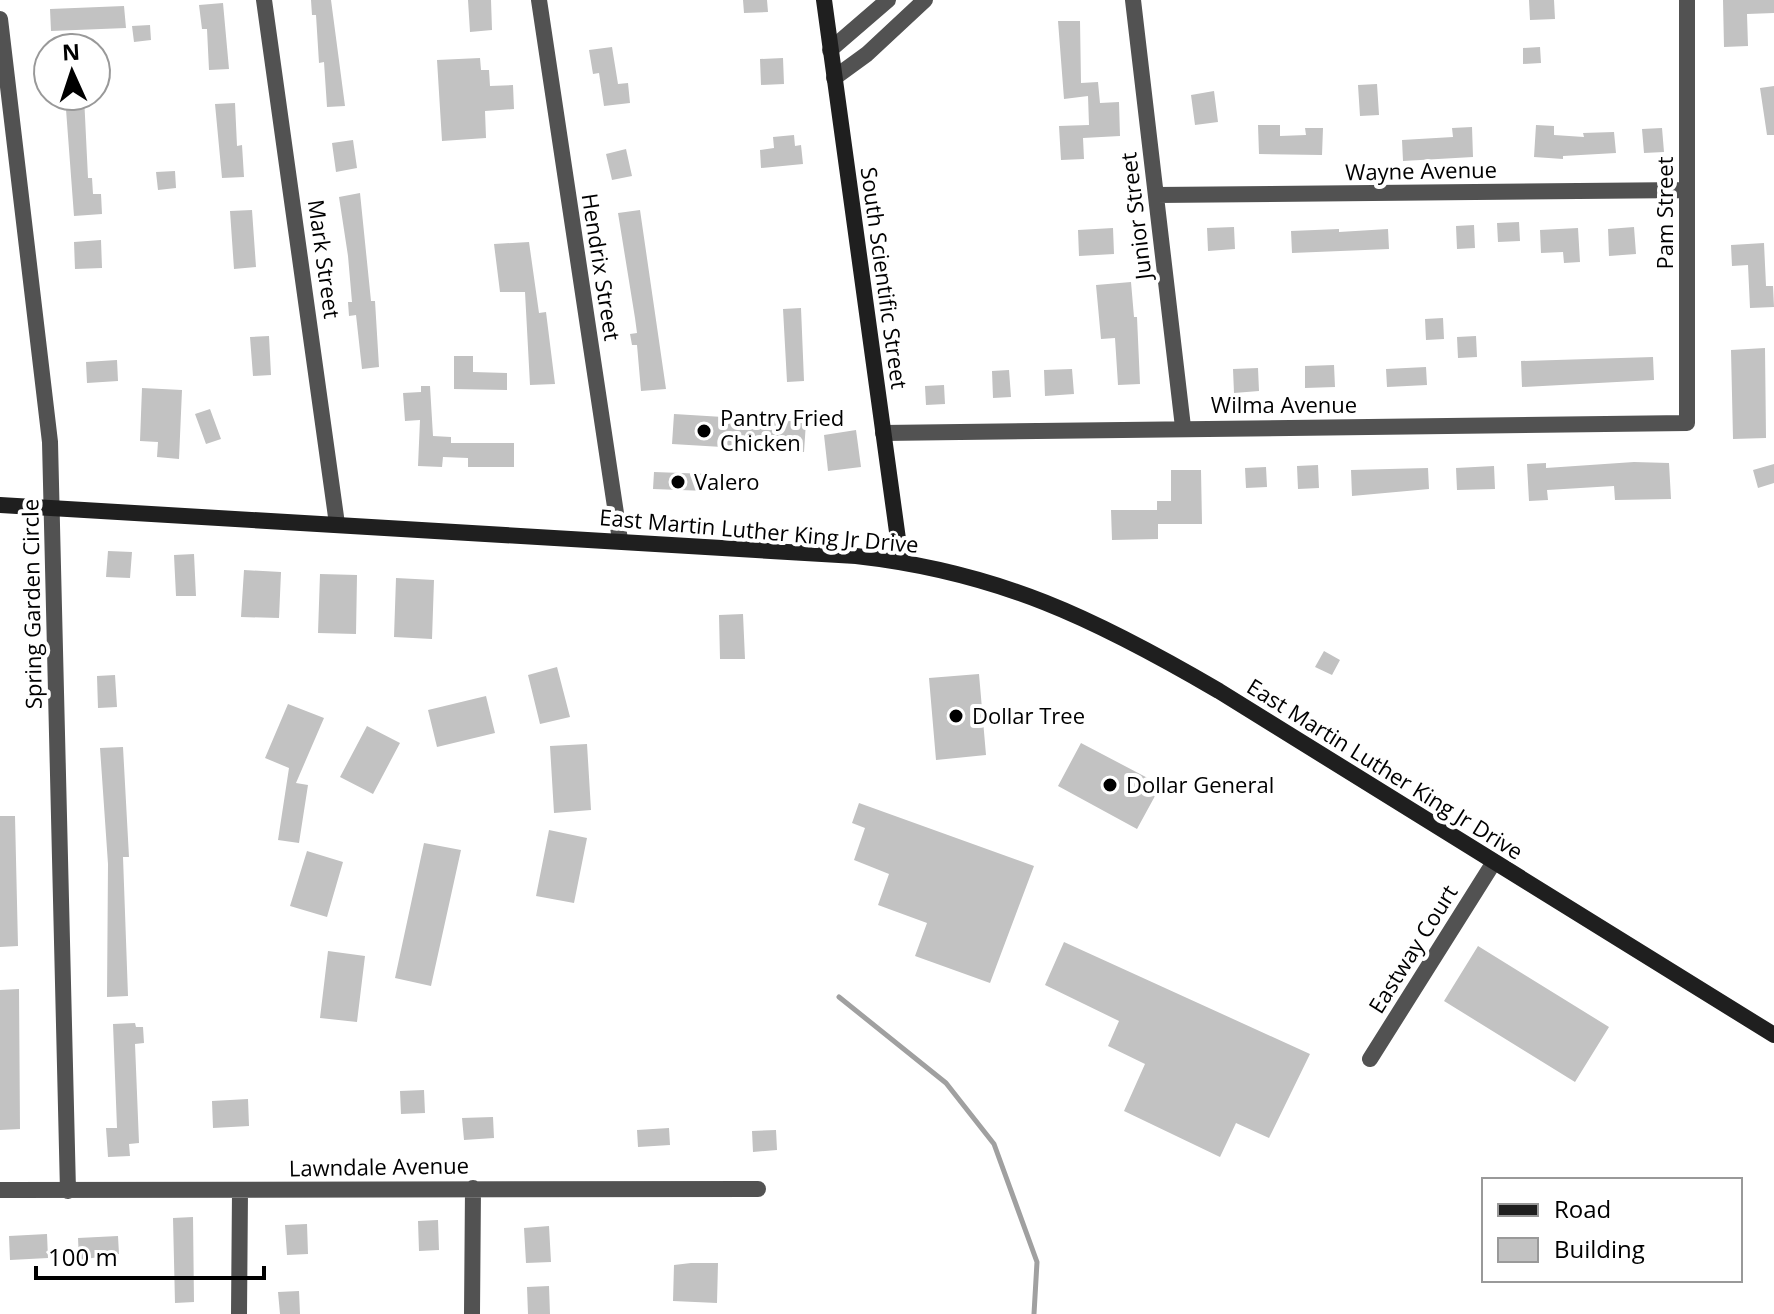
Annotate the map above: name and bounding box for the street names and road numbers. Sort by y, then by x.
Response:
street label: Junior Street [1112,151,1158,283]
street label: Wayne Avenue [1345,154,1497,186]
street label: Pam Street [1649,156,1679,270]
street label: South Scientific Street [855,165,915,391]
street label: Hendrix Street [576,191,628,343]
street label: Mark Street [302,197,348,320]
street label: Wilma Avenue [1211,389,1357,419]
street label: Spring Garden Circle [14,499,48,709]
street label: East Martin Luther King Jr Drive [598,501,920,559]
street label: East Martin Luther King Jr Drive [1242,671,1529,866]
street label: Eastway Court [1361,878,1464,1018]
street label: Lawndale Avenue [289,1149,469,1183]

